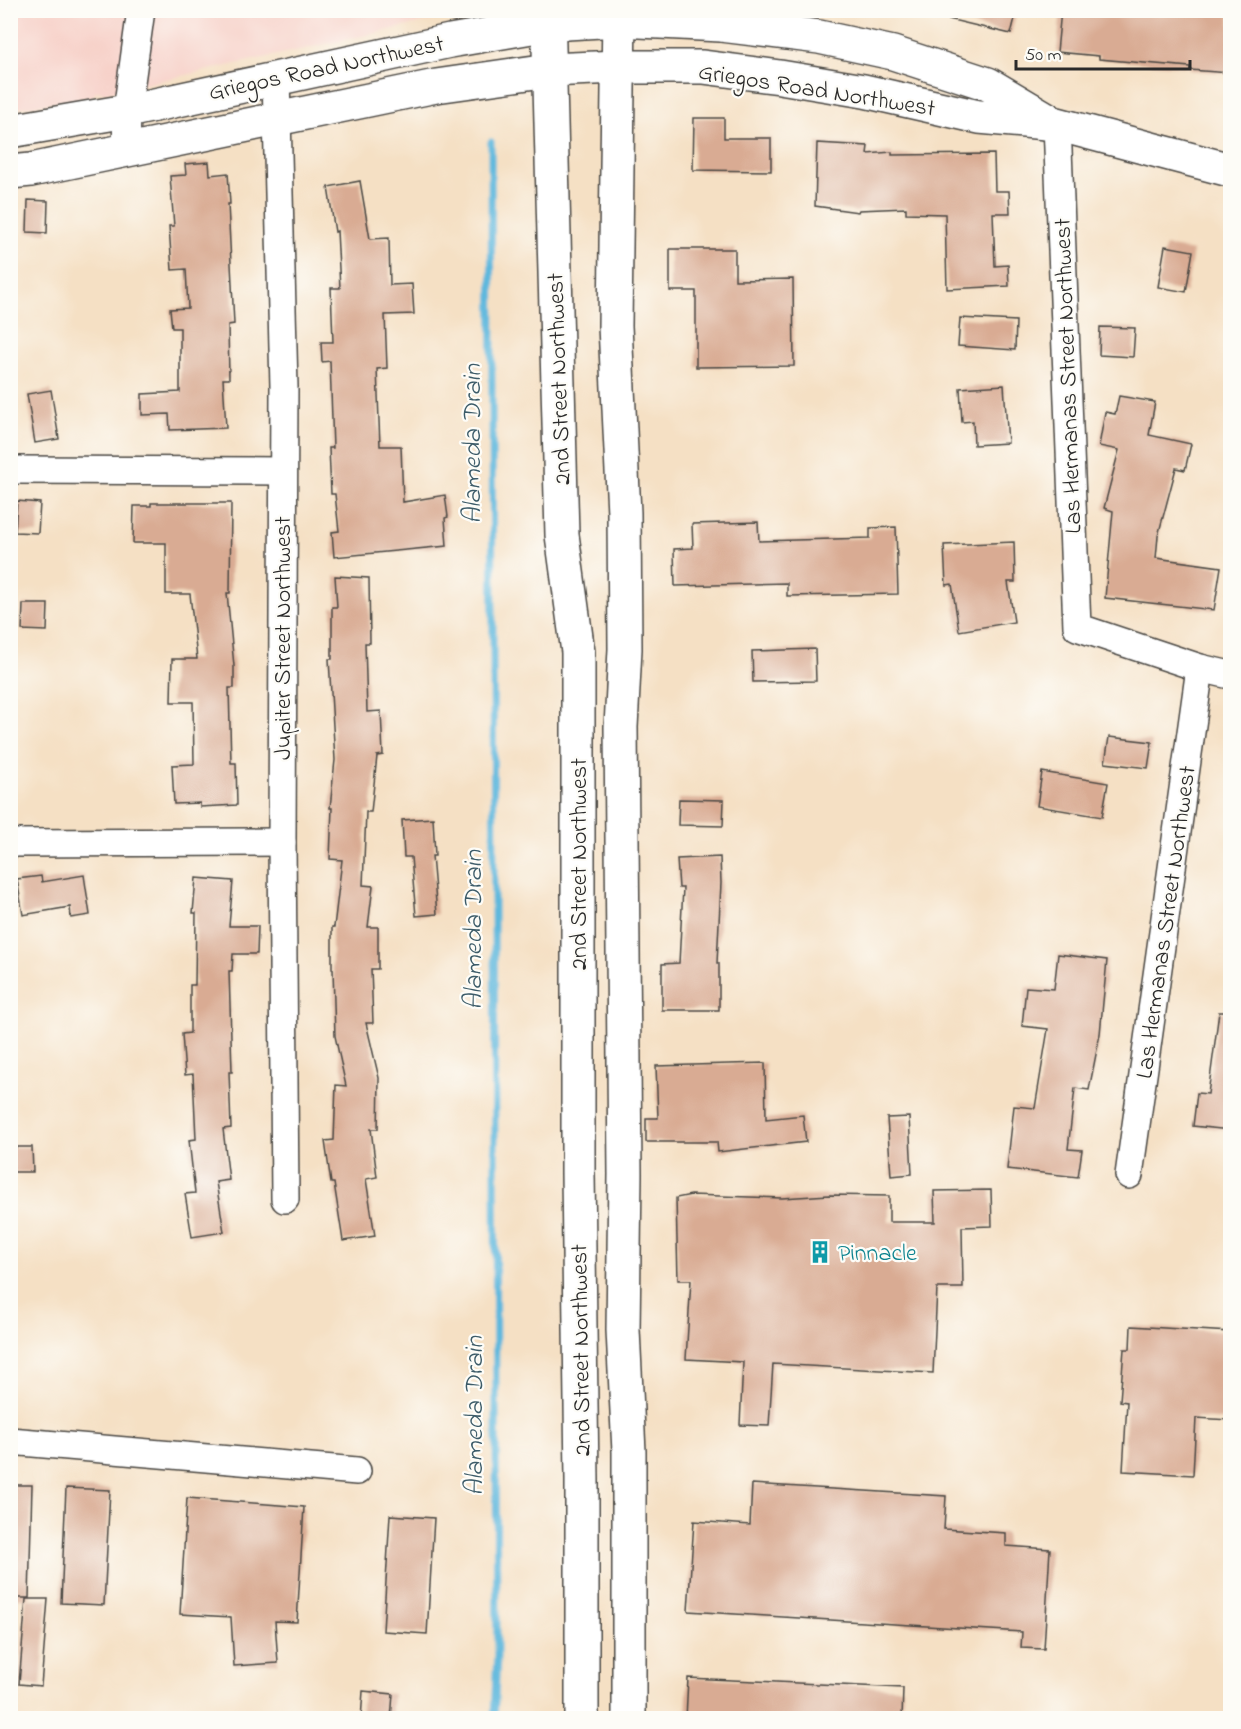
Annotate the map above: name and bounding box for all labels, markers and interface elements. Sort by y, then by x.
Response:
street label: Griegos Road Northwest [206,27,447,111]
scale bar [1016,33,1190,71]
text: 50 m [1025,43,1062,69]
street label: Griegos Road Northwest [696,55,938,127]
street label: Las Hermanas Street Northwest [1047,218,1092,534]
street label: 2nd Street Northwest [539,272,582,486]
water label: Alameda Drain [455,363,493,524]
street label: Jupiter Street Northwest [267,516,302,760]
street label: 2nd Street Northwest [563,758,598,970]
street label: Las Hermanas Street Northwest [1128,764,1207,1081]
water label: Alameda Drain [456,849,494,1010]
place label: Pinnacle [838,1237,917,1272]
building icon: Pinnacle [807,1239,833,1265]
street label: 2nd Street Northwest [563,1244,602,1456]
water label: Alameda Drain [457,1335,495,1496]

